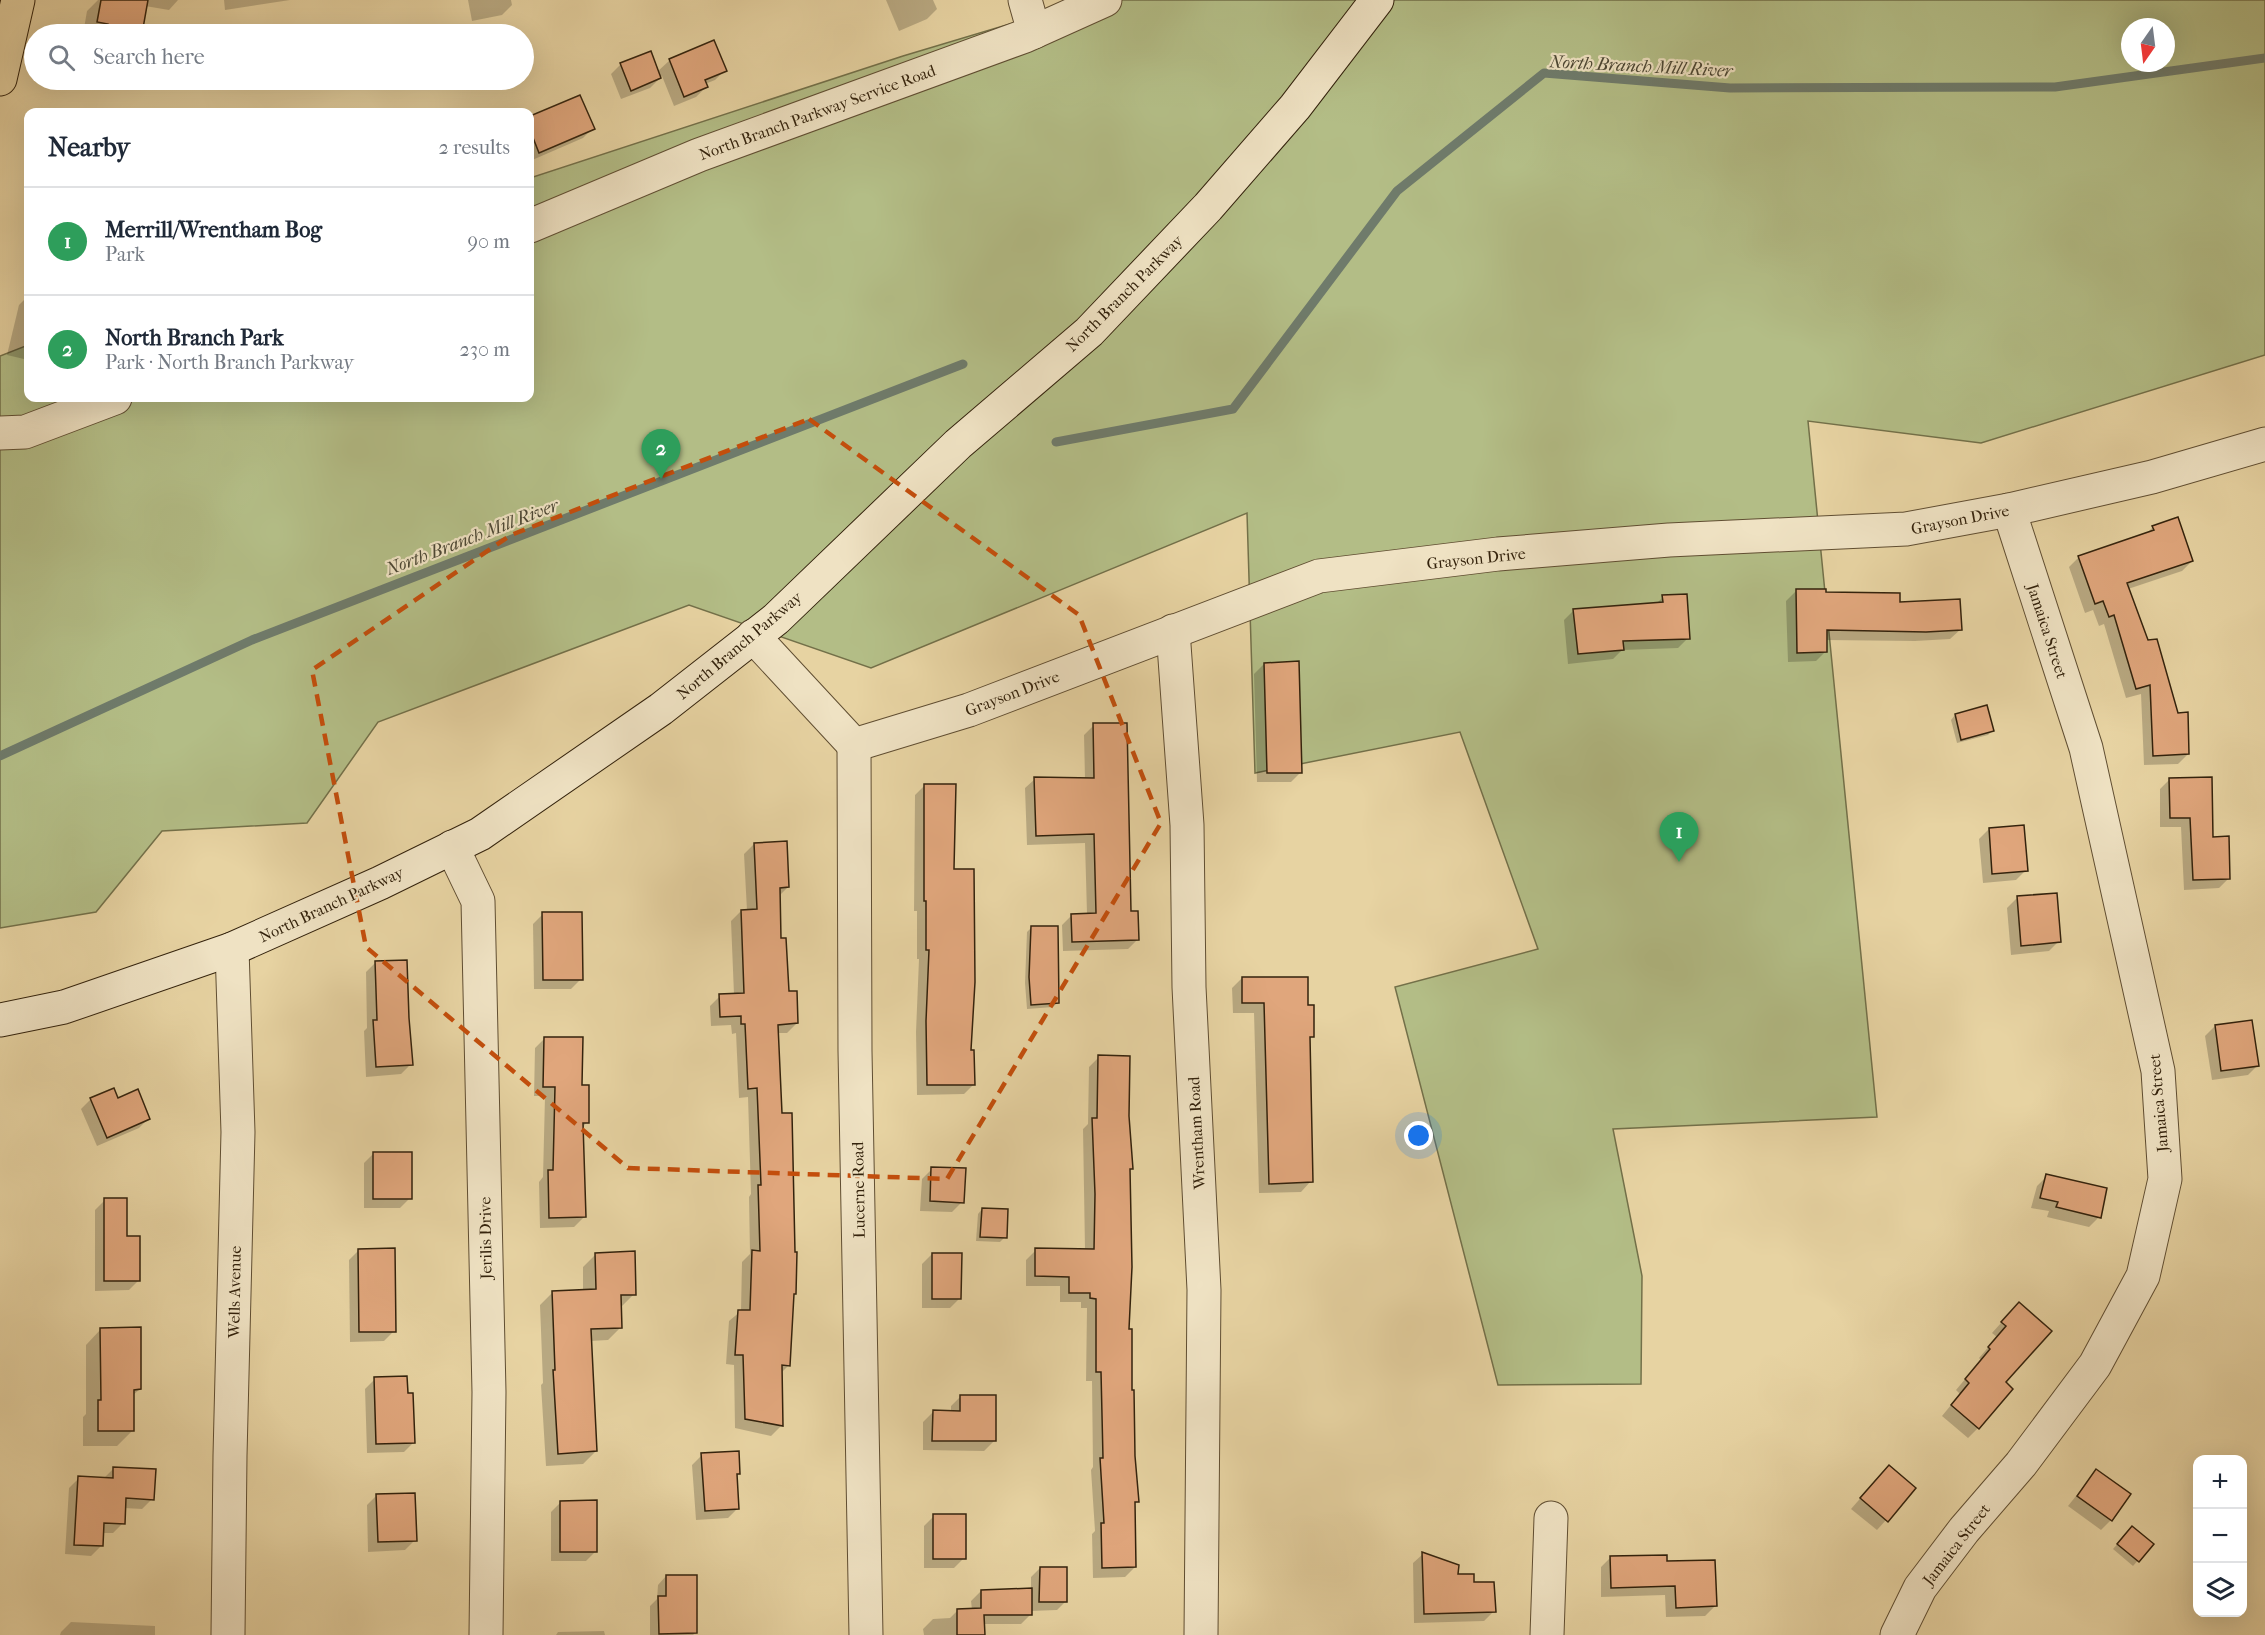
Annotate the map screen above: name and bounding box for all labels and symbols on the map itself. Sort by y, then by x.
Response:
north arrow [2121,18,2175,72]
water label: North Branch Mill River [1548,51,1735,82]
street label: North Branch Parkway Service Road [696,61,938,164]
street label: North Branch Parkway [1062,231,1187,356]
pin: 2 [642,430,680,479]
water label: North Branch Mill River [382,494,563,580]
street label: Grayson Drive [1909,501,2011,538]
street label: Grayson Drive [1426,544,1527,573]
street label: Jamaica Street [2023,579,2072,681]
street label: North Branch Parkway [673,587,806,703]
street label: Grayson Drive [962,667,1062,720]
pin: 1 [1660,812,1698,862]
street label: North Branch Parkway [256,862,407,946]
street label: Jamaica Street [2145,1053,2172,1155]
street label: Wrentham Road [1184,1076,1209,1191]
your location [1404,1121,1433,1150]
street label: Lucerne Road [848,1141,869,1238]
street label: Jerilis Drive [475,1196,496,1282]
street label: Wells Avenue [224,1246,245,1339]
street label: Jamaica Street [1917,1499,1994,1591]

